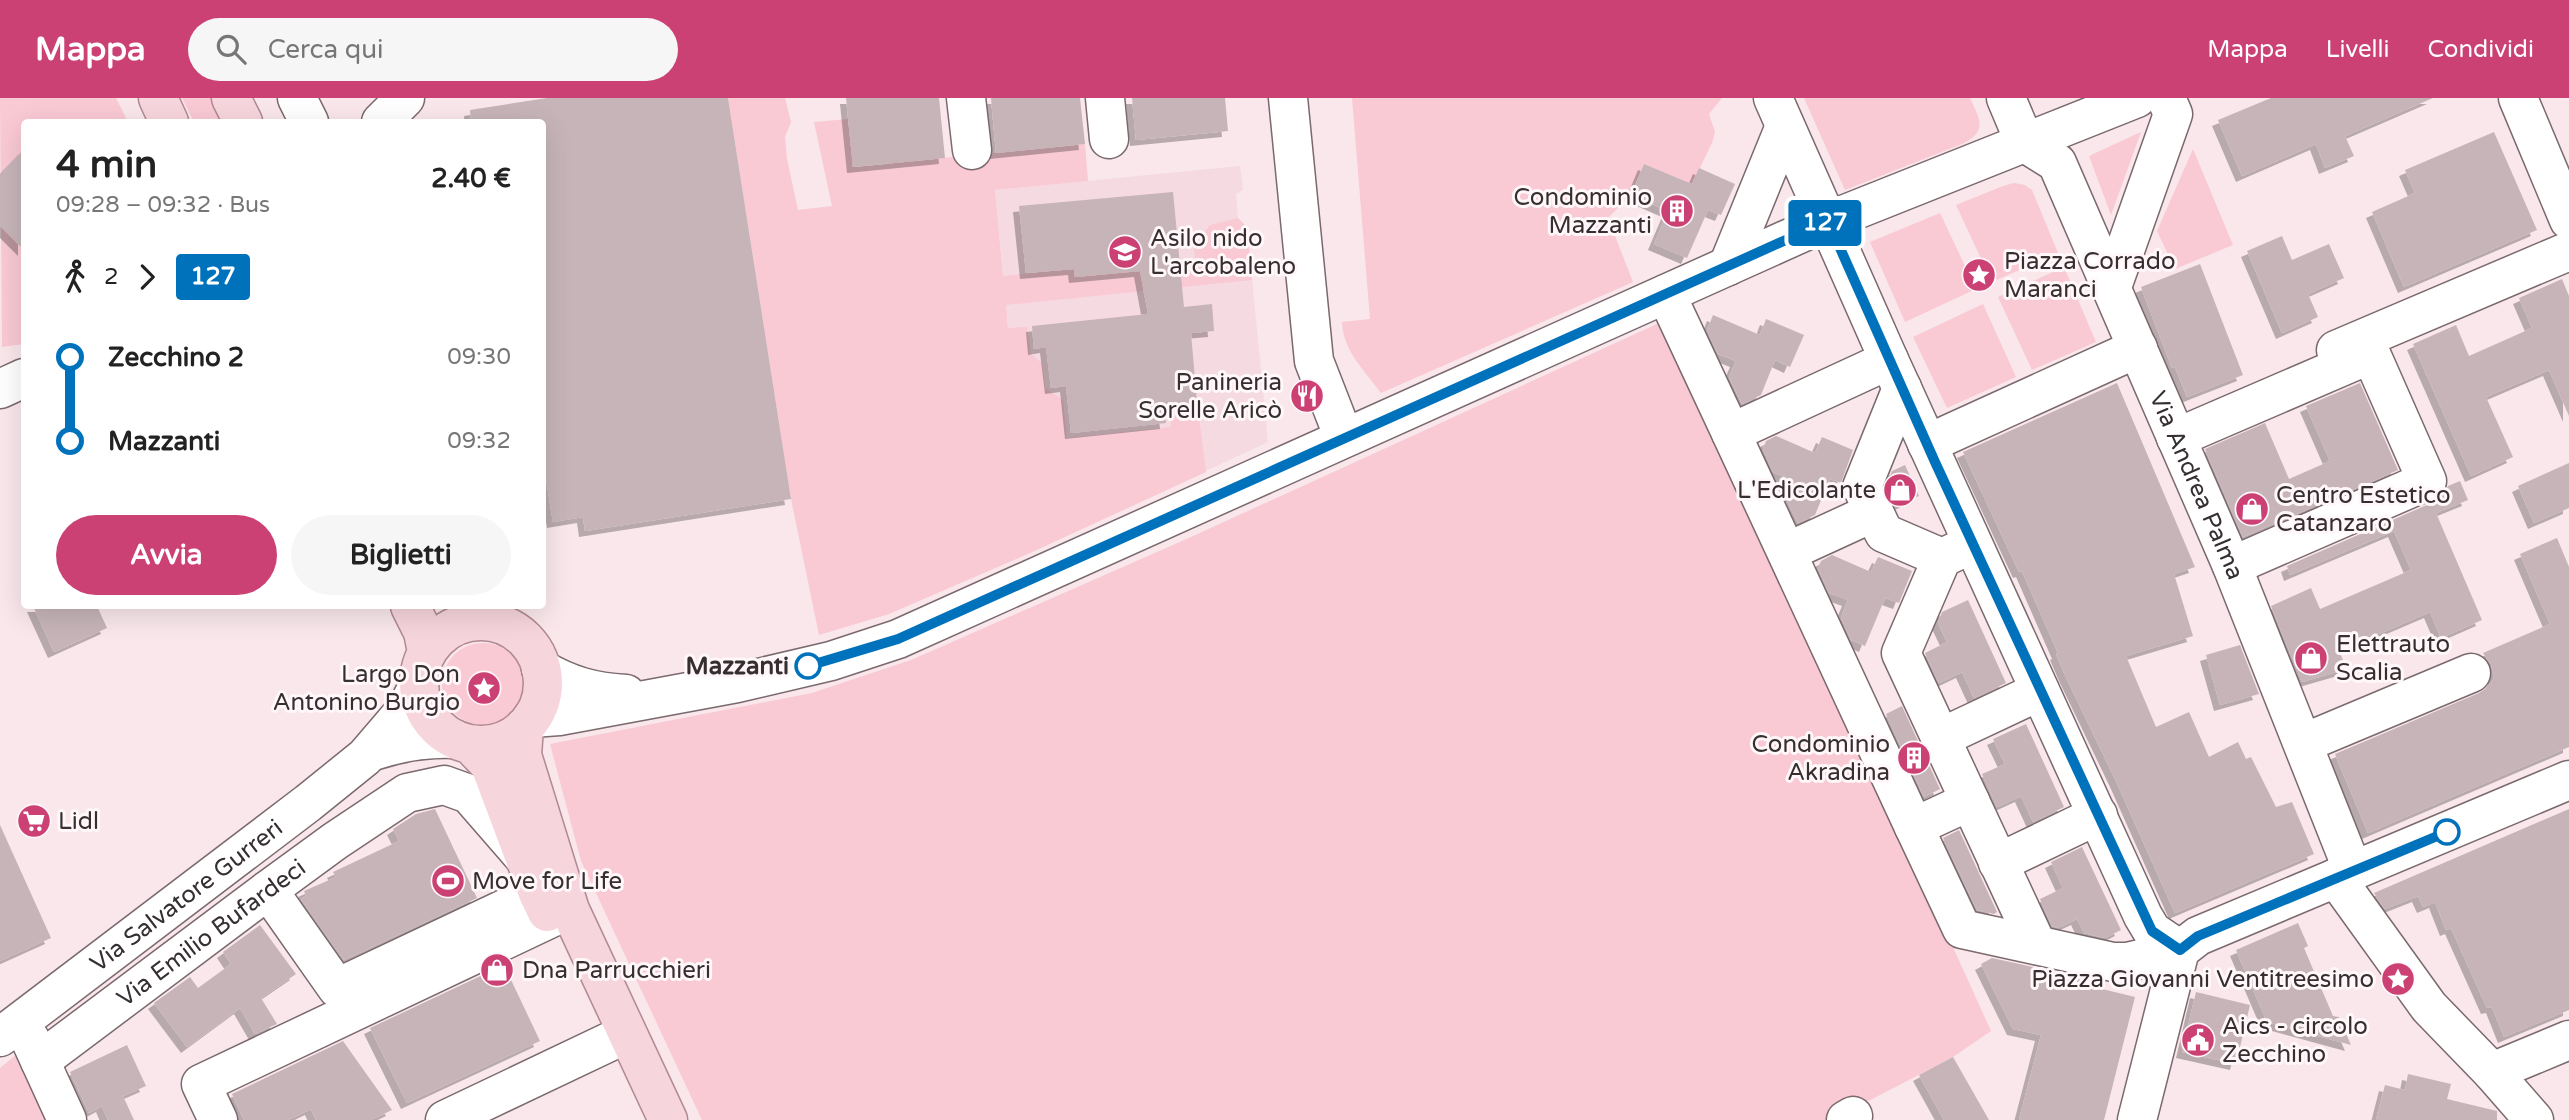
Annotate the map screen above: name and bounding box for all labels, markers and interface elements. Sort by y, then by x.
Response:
search box [188,18,678,81]
text: Mappa [35,30,146,69]
icon: search [212,30,250,68]
text: Cerca qui [268,34,384,65]
text: Mappa [2207,35,2288,64]
text: Livelli [2326,35,2390,64]
text: Condividi [2428,35,2534,64]
text: 4 min [56,142,157,188]
text: 2.40 € [431,163,511,194]
place label: Condominio Mazzanti [1514,183,1652,240]
text: 09:28 – 09:32 · Bus [56,191,270,219]
building icon: Condominio Mazzanti [1658,192,1696,230]
line badge: 127 [1785,200,1865,246]
text: 127 [1802,208,1848,237]
place label: Asilo nido L'arcobaleno [1150,224,1296,281]
school or university icon: Asilo nido L'arcobaleno [1106,233,1144,271]
place label: Piazza Corrado Maranci [2004,247,2176,304]
place icon: Piazza Corrado Maranci [1960,256,1998,294]
icon: walk [56,258,94,296]
icon: forward [128,258,166,296]
text: 127 [190,262,236,291]
text: 2 [104,263,118,291]
text: Zecchino 2 [108,342,244,373]
text: 09:30 [447,343,511,371]
place label: Panineria Sorelle Aricò [1138,368,1282,425]
restaurant icon: Panineria Sorelle Aricò [1288,377,1326,415]
street label: Via Andrea Palma [2143,387,2250,584]
text: Mazzanti [108,426,220,457]
text: 09:32 [447,427,511,455]
shop icon: L'Edicolante [1881,471,1919,509]
place label: L'Edicolante [1737,476,1876,505]
place label: Centro Estetico Catanzaro [2276,481,2451,538]
shop icon: Centro Estetico Catanzaro [2233,490,2271,528]
button: Avvia [56,515,277,595]
button: Biglietti [291,515,511,595]
place label: Elettrauto Scalia [2336,630,2450,687]
shop icon: Elettrauto Scalia [2292,639,2330,677]
place label: Mazzanti [685,652,789,681]
marker: Mazzanti [795,653,821,679]
place label: Largo Don Antonino Burgio [273,660,460,717]
place icon: Largo Don Antonino Burgio [465,669,503,707]
place label: Condominio Akradina [1752,730,1890,787]
building icon: Condominio Akradina [1895,739,1933,777]
supermarket icon: Lidl [15,802,53,840]
place label: Lidl [58,807,99,836]
street label: Via Salvatore Gurreri [85,813,289,978]
unlabelled marker [2434,819,2460,845]
street label: Via Emilio Bufardeci [112,853,312,1013]
sports icon: Move for Life [429,862,467,900]
place label: Move for Life [472,867,622,896]
shop icon: Dna Parrucchieri [478,951,516,989]
place label: Dna Parrucchieri [522,956,711,985]
place icon: Piazza Giovanni Ventitreesimo [2379,960,2417,998]
place label: Piazza Giovanni Ventitreesimo [2031,965,2374,994]
place label: Aics - circolo Zecchino [2222,1012,2368,1069]
public building icon: Aics - circolo Zecchino [2179,1021,2217,1059]

